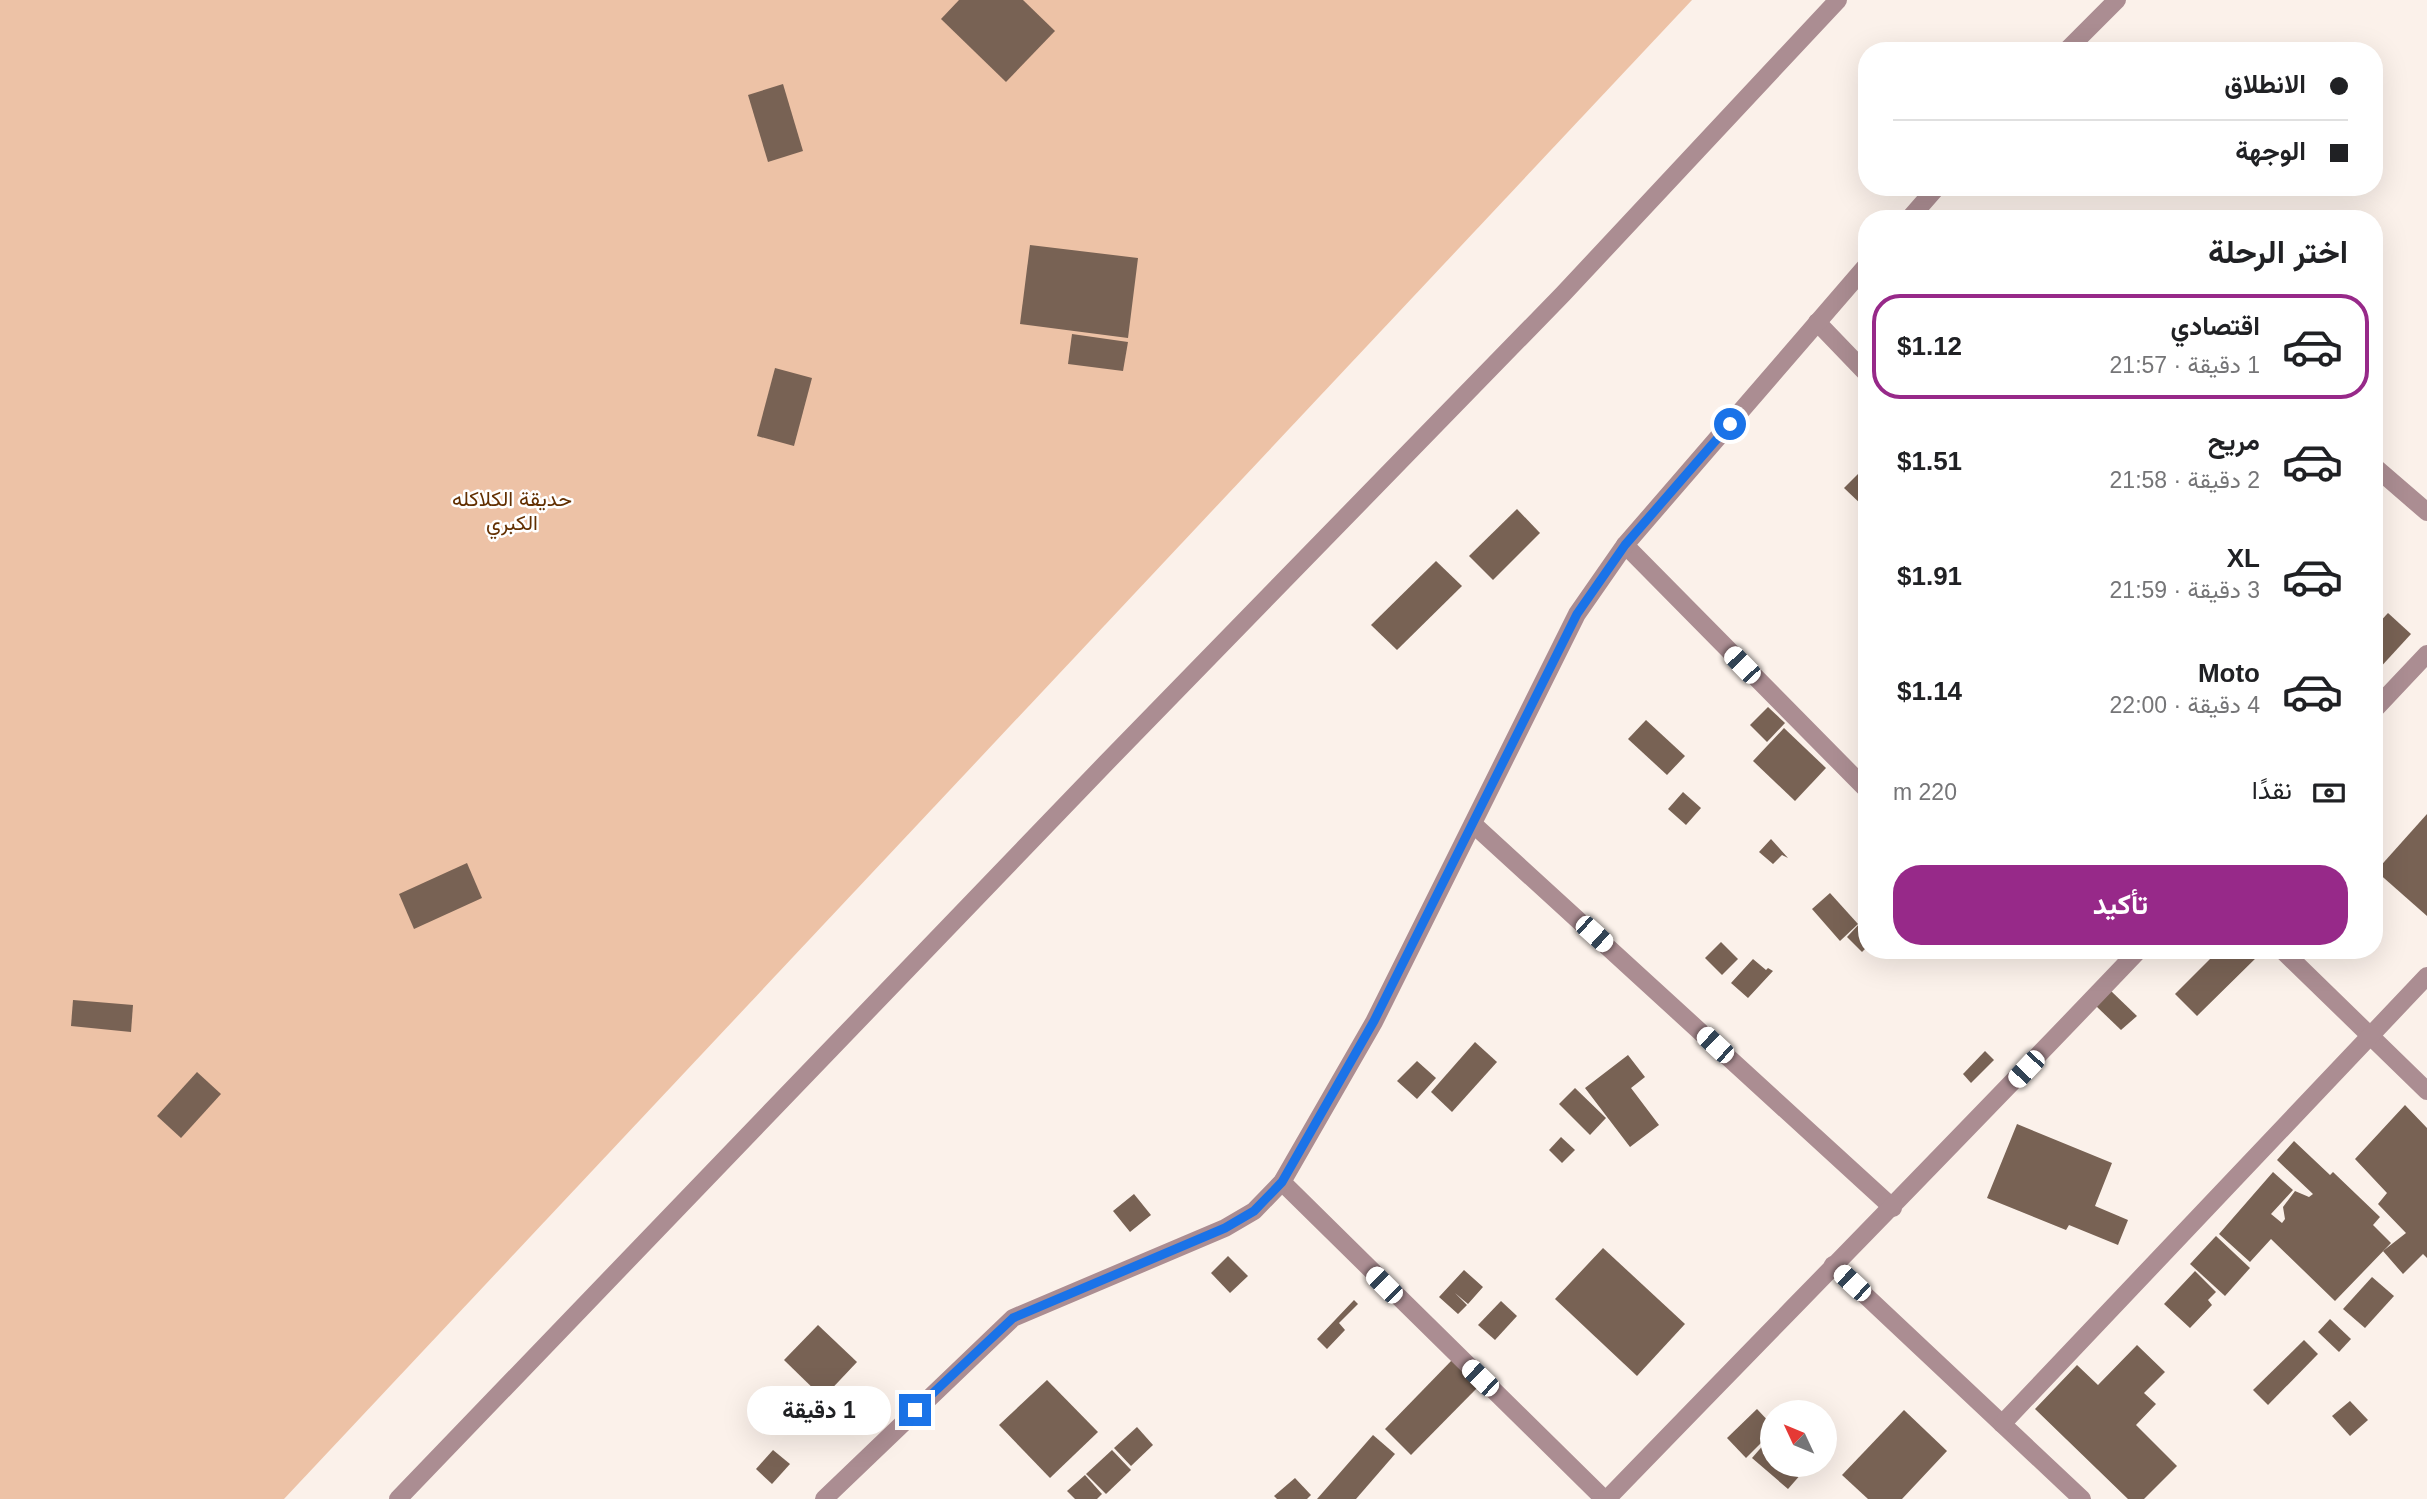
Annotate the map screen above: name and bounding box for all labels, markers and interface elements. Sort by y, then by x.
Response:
text: الانطلاق [2224,69,2306,99]
text: الوجهة [2235,136,2306,166]
text: اختر الرحلة [2208,234,2348,270]
text: اقتصادي [2171,311,2260,341]
icon: car [2281,315,2344,378]
text: $1.12 [1897,331,1962,361]
text: 1 دقيقة · 21:57 [2110,352,2260,378]
route start [1714,408,1746,440]
text: مريح [2208,426,2260,456]
icon: car [2281,430,2344,493]
text: $1.51 [1897,446,1962,476]
text: 2 دقيقة · 21:58 [2110,467,2260,493]
park label: حديقة الكلاكله الكبري [452,487,572,540]
text: XL [2227,543,2260,573]
icon: car [2281,545,2344,608]
text: $1.91 [1897,561,1962,591]
text: 3 دقيقة · 21:59 [2110,577,2260,603]
car [1720,643,1765,687]
text: Moto [2198,658,2260,688]
icon: car [2281,660,2344,723]
text: $1.14 [1897,676,1962,706]
text: 4 دقيقة · 22:00 [2110,692,2260,718]
icon: cash [2310,774,2348,812]
text: نقدًا [2252,775,2292,805]
text: 220 m [1893,779,1957,805]
button: تأكيد [1893,865,2348,945]
car [1572,912,1617,956]
car [1693,1023,1738,1067]
car [2004,1046,2049,1092]
car [1830,1261,1875,1305]
car [1362,1263,1407,1307]
car [1458,1356,1503,1400]
callout: 1 دقيقة [747,1386,890,1434]
route end [899,1394,931,1426]
text: 1 دقيقة [782,1397,856,1423]
north arrow [1760,1400,1838,1477]
map controls [1760,1400,1837,1477]

